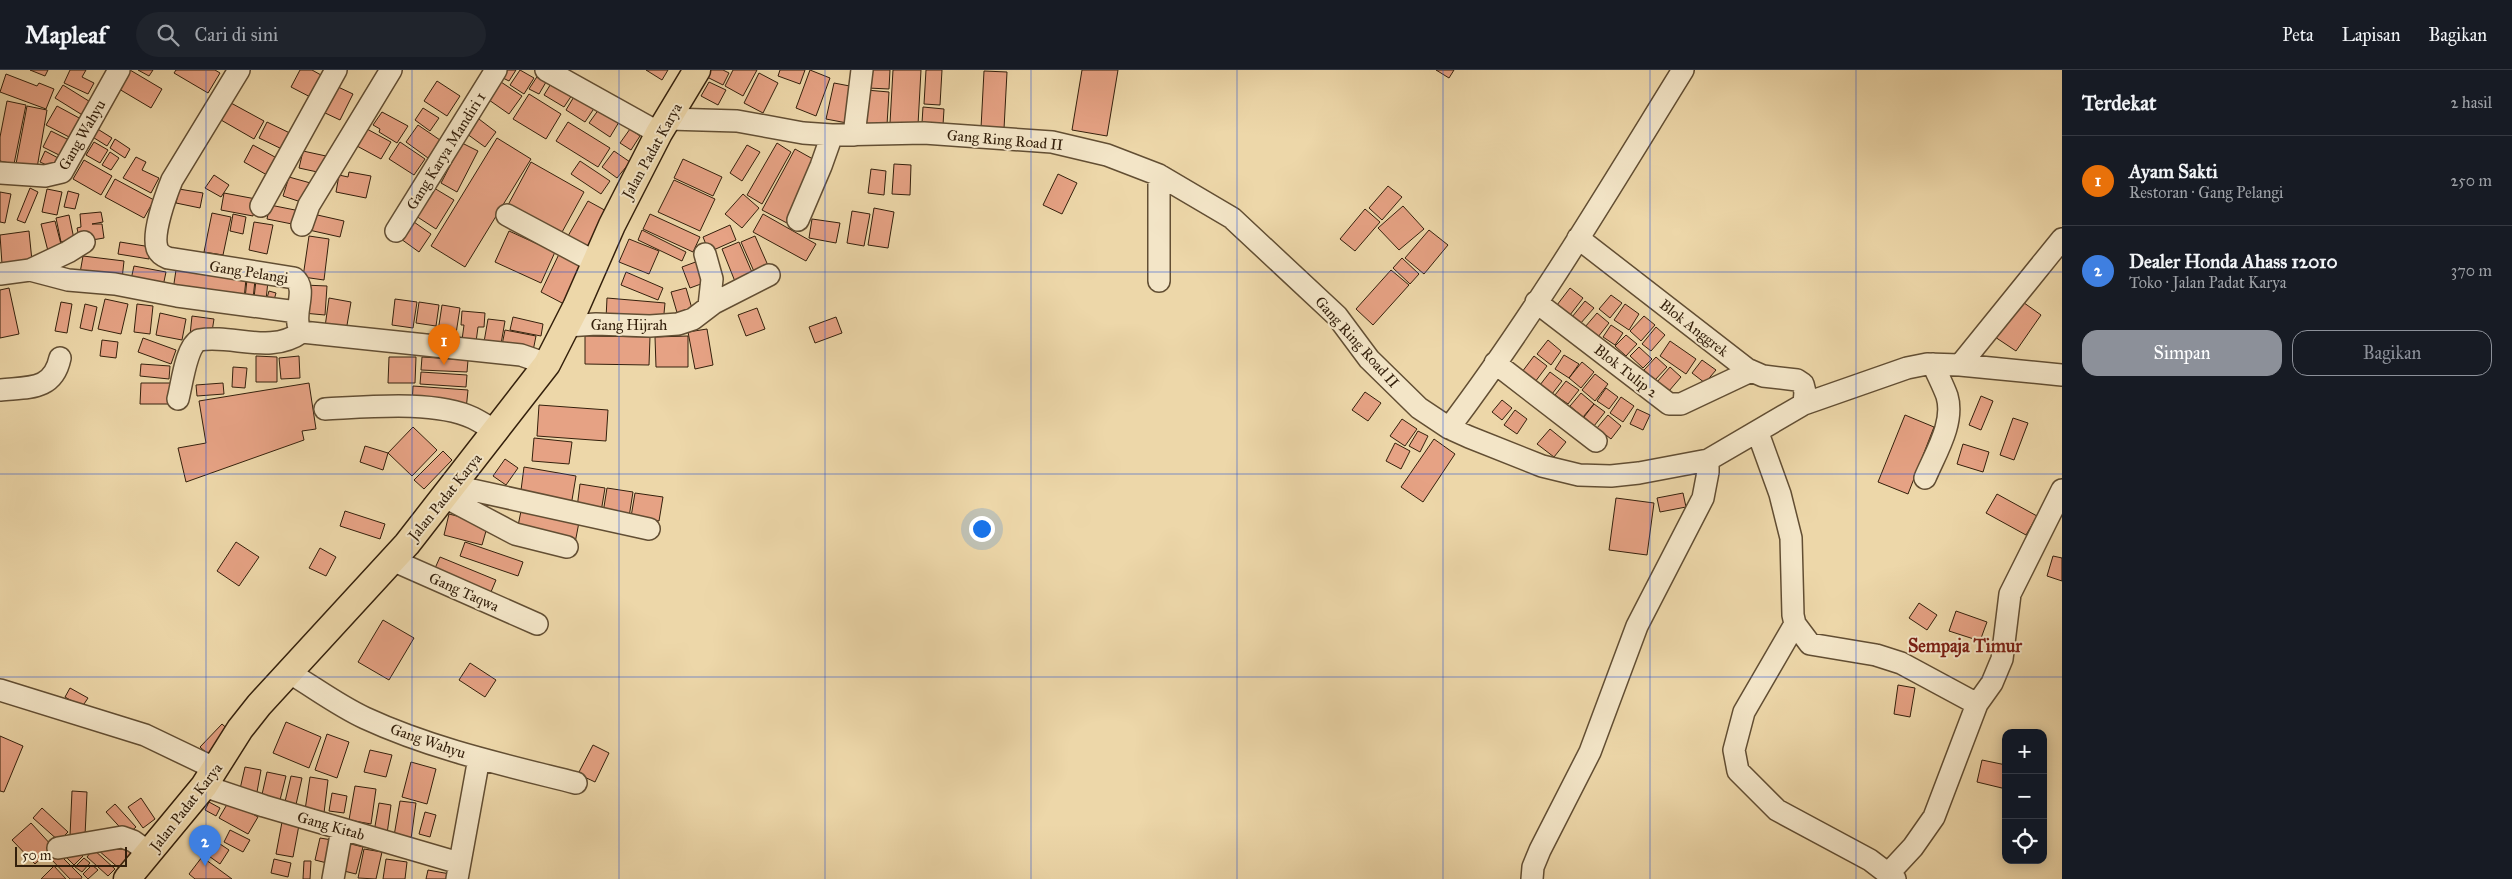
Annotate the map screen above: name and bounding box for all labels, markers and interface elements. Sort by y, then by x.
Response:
search box [136,12,486,57]
text: Mapleaf [25,20,106,50]
icon: search [154,21,182,49]
text: Cari di sini [194,23,278,46]
text: Peta [2282,24,2314,46]
text: Lapisan [2342,24,2400,46]
text: Bagikan [2428,24,2487,46]
street label: Gang Karya Mandiri 1 [403,89,490,213]
text: Terdekat [2082,90,2156,116]
text: 2 hasil [2450,93,2492,112]
street label: Gang Wahyu [55,96,109,174]
street label: Jalan Padat Karya [617,99,687,204]
street label: Gang Ring Road II [946,126,1064,154]
text: Ayam Sakti [2129,160,2218,183]
text: 1 [2095,171,2101,190]
text: 250 m [2451,171,2492,190]
text: Restoran · Gang Pelangi [2129,183,2283,202]
text: Dealer Honda Ahass 12010 [2129,250,2338,273]
street label: Gang Pelangi [208,257,290,287]
text: 2 [2094,261,2102,280]
text: 370 m [2451,261,2492,280]
text: Toko · Jalan Padat Karya [2129,273,2286,292]
street label: Gang Ring Road II [1311,293,1403,391]
street label: Blok Anggrek [1656,295,1732,361]
street label: Gang Hijrah [591,316,668,334]
pin: 1 [428,324,460,365]
button: Simpan [2082,330,2282,376]
button: Bagikan [2292,330,2492,376]
street label: Blok Tulip 2 [1590,340,1662,402]
street label: Jalan Padat Karya [403,449,487,546]
your location [969,516,995,542]
street label: Gang Taqwa [426,569,502,617]
district label: Sempaja Timur [1908,635,2023,658]
street label: Gang Wahyu [388,720,468,762]
map controls [2002,729,2047,864]
button: + [2002,729,2047,774]
street label: Jalan Padat Karya [145,759,227,857]
button: − [2002,774,2047,819]
street label: Gang Kitab [295,808,367,844]
button: locate [2002,819,2047,864]
pin: 2 [189,825,221,866]
scale bar [15,844,128,867]
text: 50 m [22,847,51,864]

